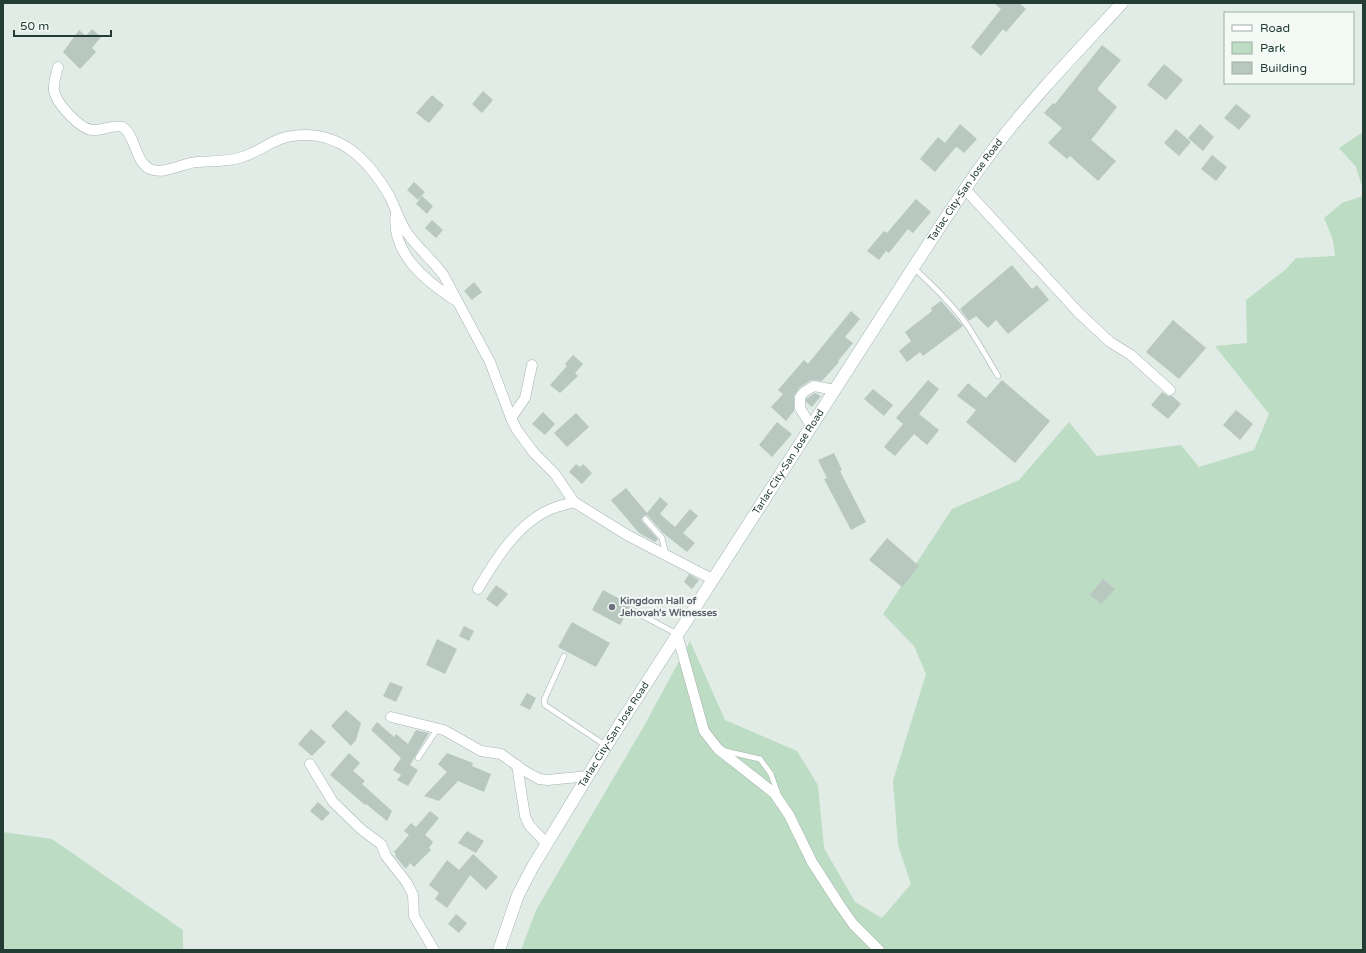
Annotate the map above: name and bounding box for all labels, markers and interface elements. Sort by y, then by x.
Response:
scale bar [14,12,111,38]
legend [1224,12,1354,84]
text: 50 m [20,19,49,33]
text: Road [1260,21,1290,35]
text: Park [1260,41,1286,55]
text: Building [1260,61,1307,75]
street label: Tarlac City-San Jose Road [926,136,1005,244]
street label: Tarlac City-San Jose Road [750,407,827,517]
place label: Kingdom Hall of Jehovah's Witnesses [619,595,717,619]
marker: Kingdom Hall of Jehovah's Witnesses [607,602,617,612]
street label: Tarlac City-San Jose Road [576,680,652,790]

